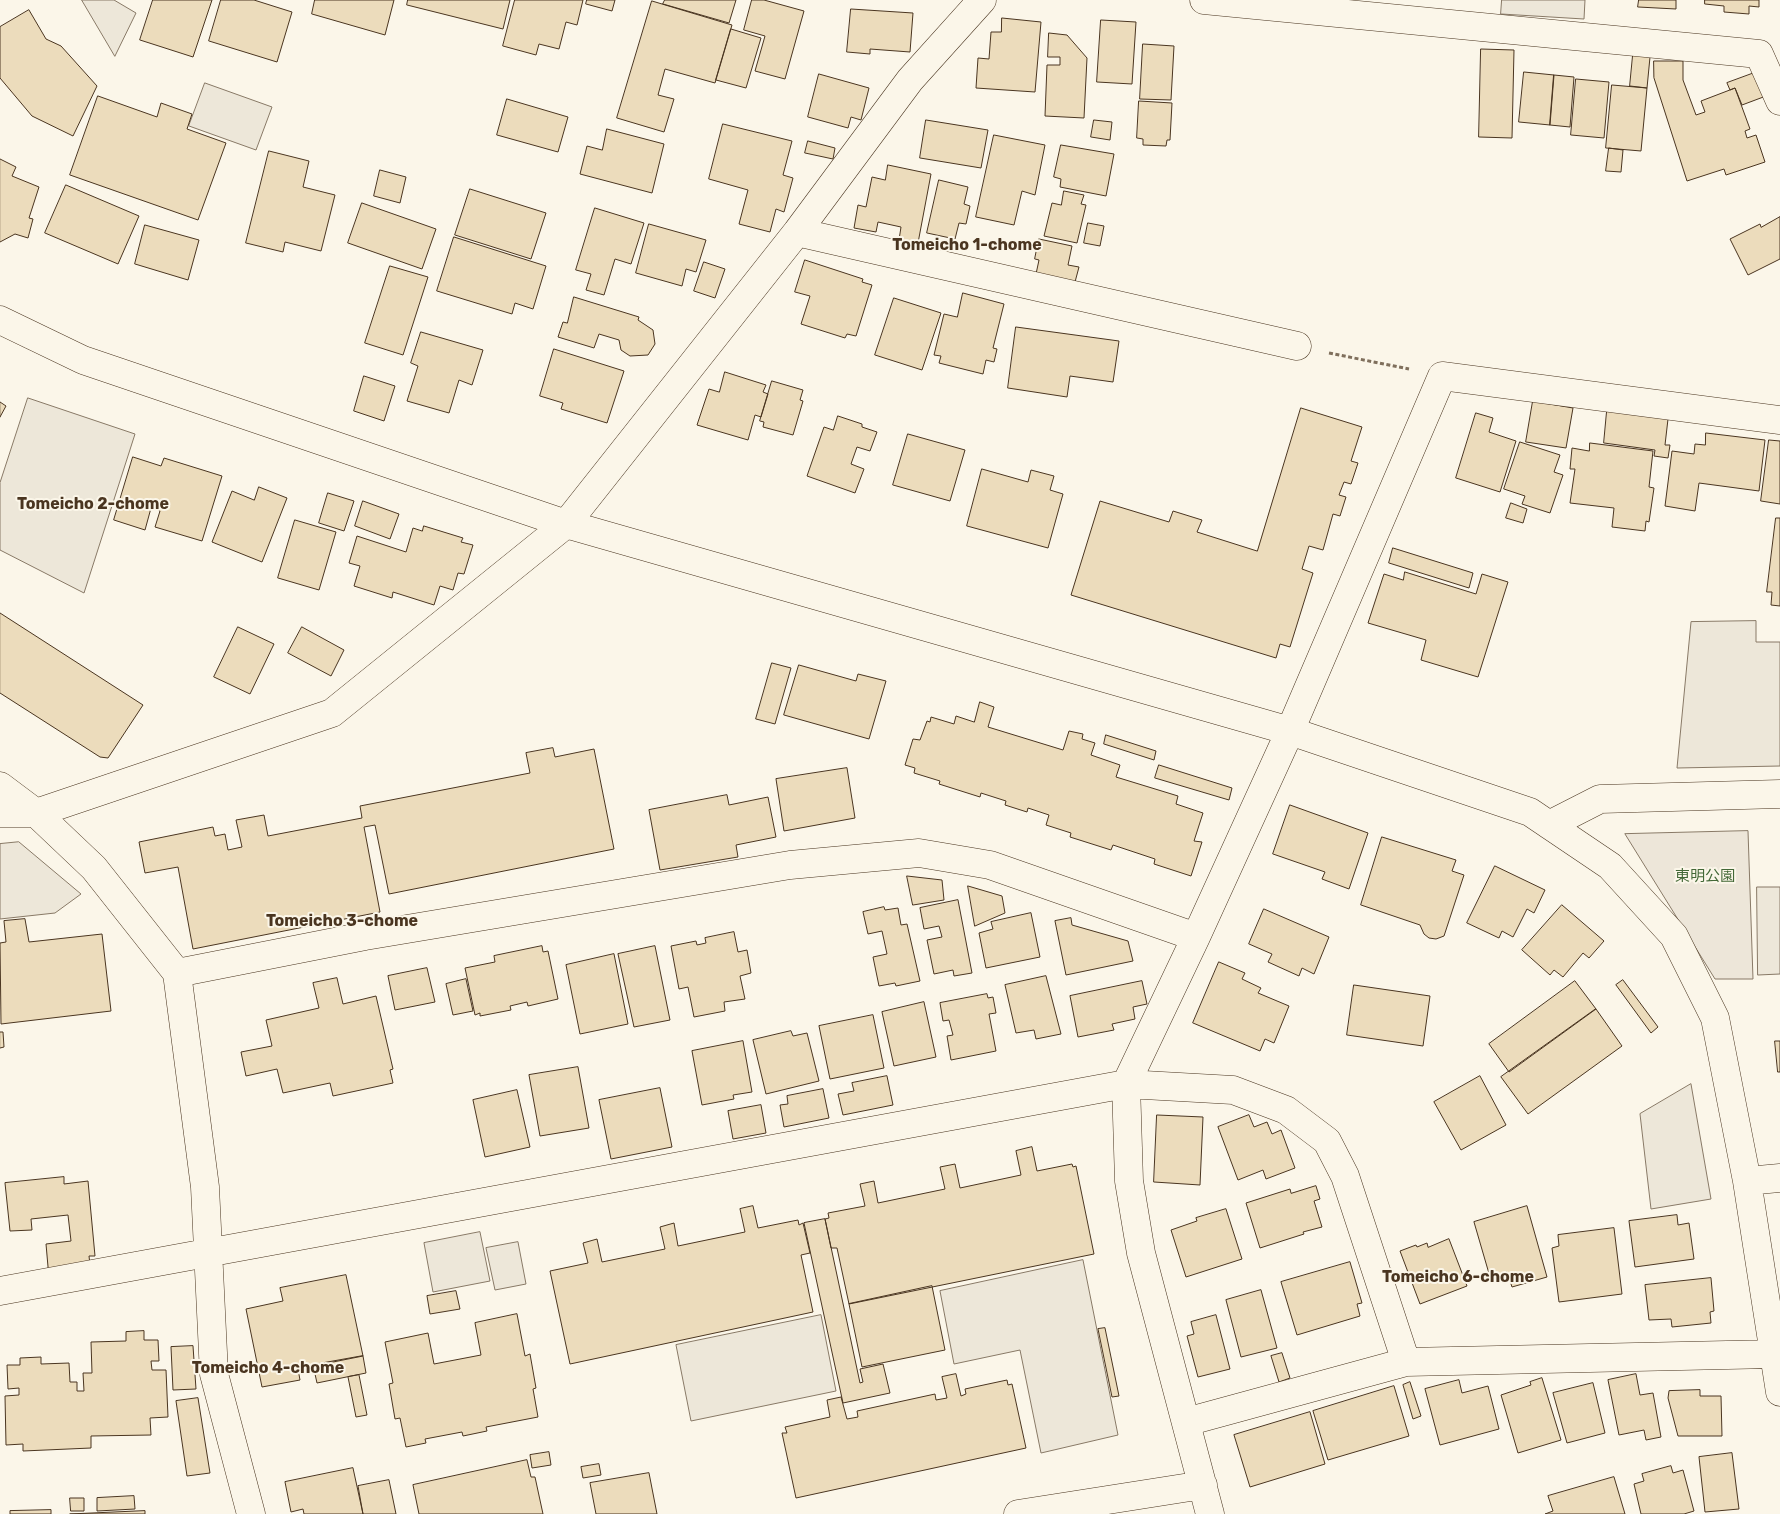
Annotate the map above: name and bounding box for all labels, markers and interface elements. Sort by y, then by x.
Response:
district label: Tomeicho 1-chome [892,235,1042,255]
district label: Tomeicho 2-chome [17,494,169,514]
park label: 東明公園 [1675,868,1735,886]
district label: Tomeicho 3-chome [266,911,418,931]
district label: Tomeicho 6-chome [1382,1267,1534,1287]
district label: Tomeicho 4-chome [192,1358,344,1378]

